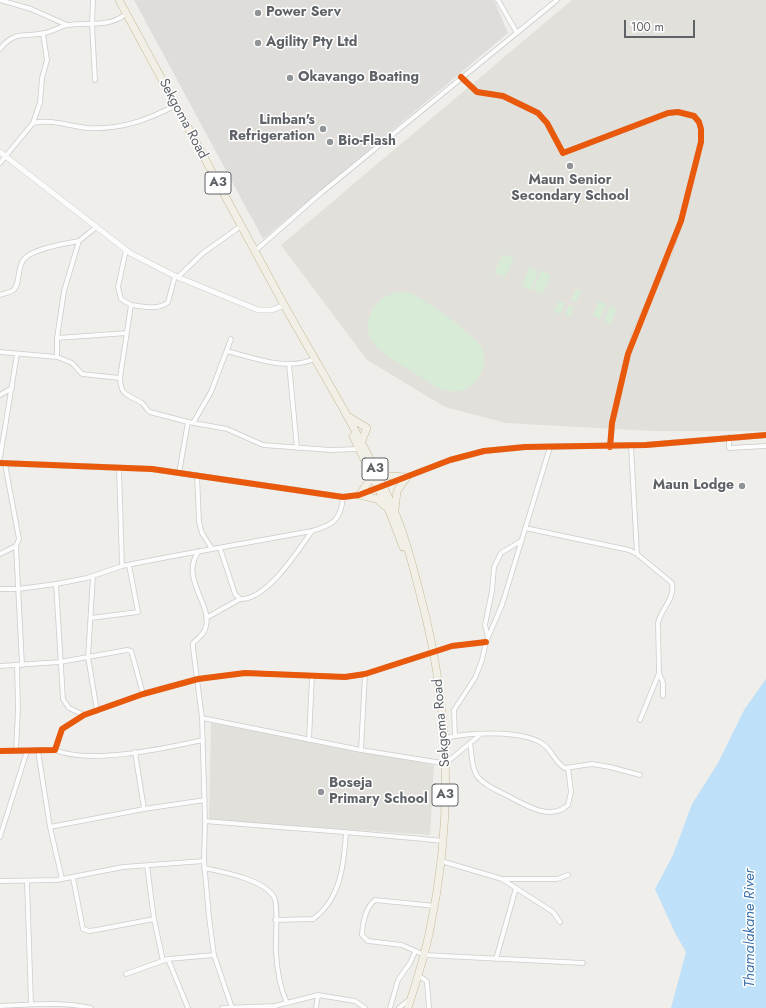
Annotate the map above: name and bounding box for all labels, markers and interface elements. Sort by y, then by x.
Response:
place label: Power Serv [266,5,341,21]
marker: Power Serv [253,8,263,18]
scale bar [626,12,697,38]
text: 100 m [631,18,664,36]
place label: Agility Pty Ltd [266,35,357,51]
marker: Agility Pty Ltd [253,38,263,48]
place label: Okavango Boating [298,70,419,86]
marker: Okavango Boating [285,73,295,83]
street label: Sekgoma Road [155,76,211,162]
place label: Limban's Refrigeration [229,113,315,146]
marker: Limban's Refrigeration [318,124,328,134]
place label: Bio-Flash [338,134,396,150]
marker: Bio-Flash [325,137,335,147]
marker: Maun Senior Secondary School [565,161,575,171]
road number: A3 [205,172,231,194]
place label: Maun Senior Secondary School [511,173,629,206]
road number: A3 [362,458,388,480]
place label: Maun Lodge [653,478,734,494]
marker: Maun Lodge [737,481,747,491]
street label: Sekgoma Road [430,678,454,768]
place label: Boseja Primary School [329,776,428,808]
road number: A3 [432,784,458,806]
marker: Boseja Primary School [316,787,326,797]
water label: Thamalakane River [741,869,759,987]

